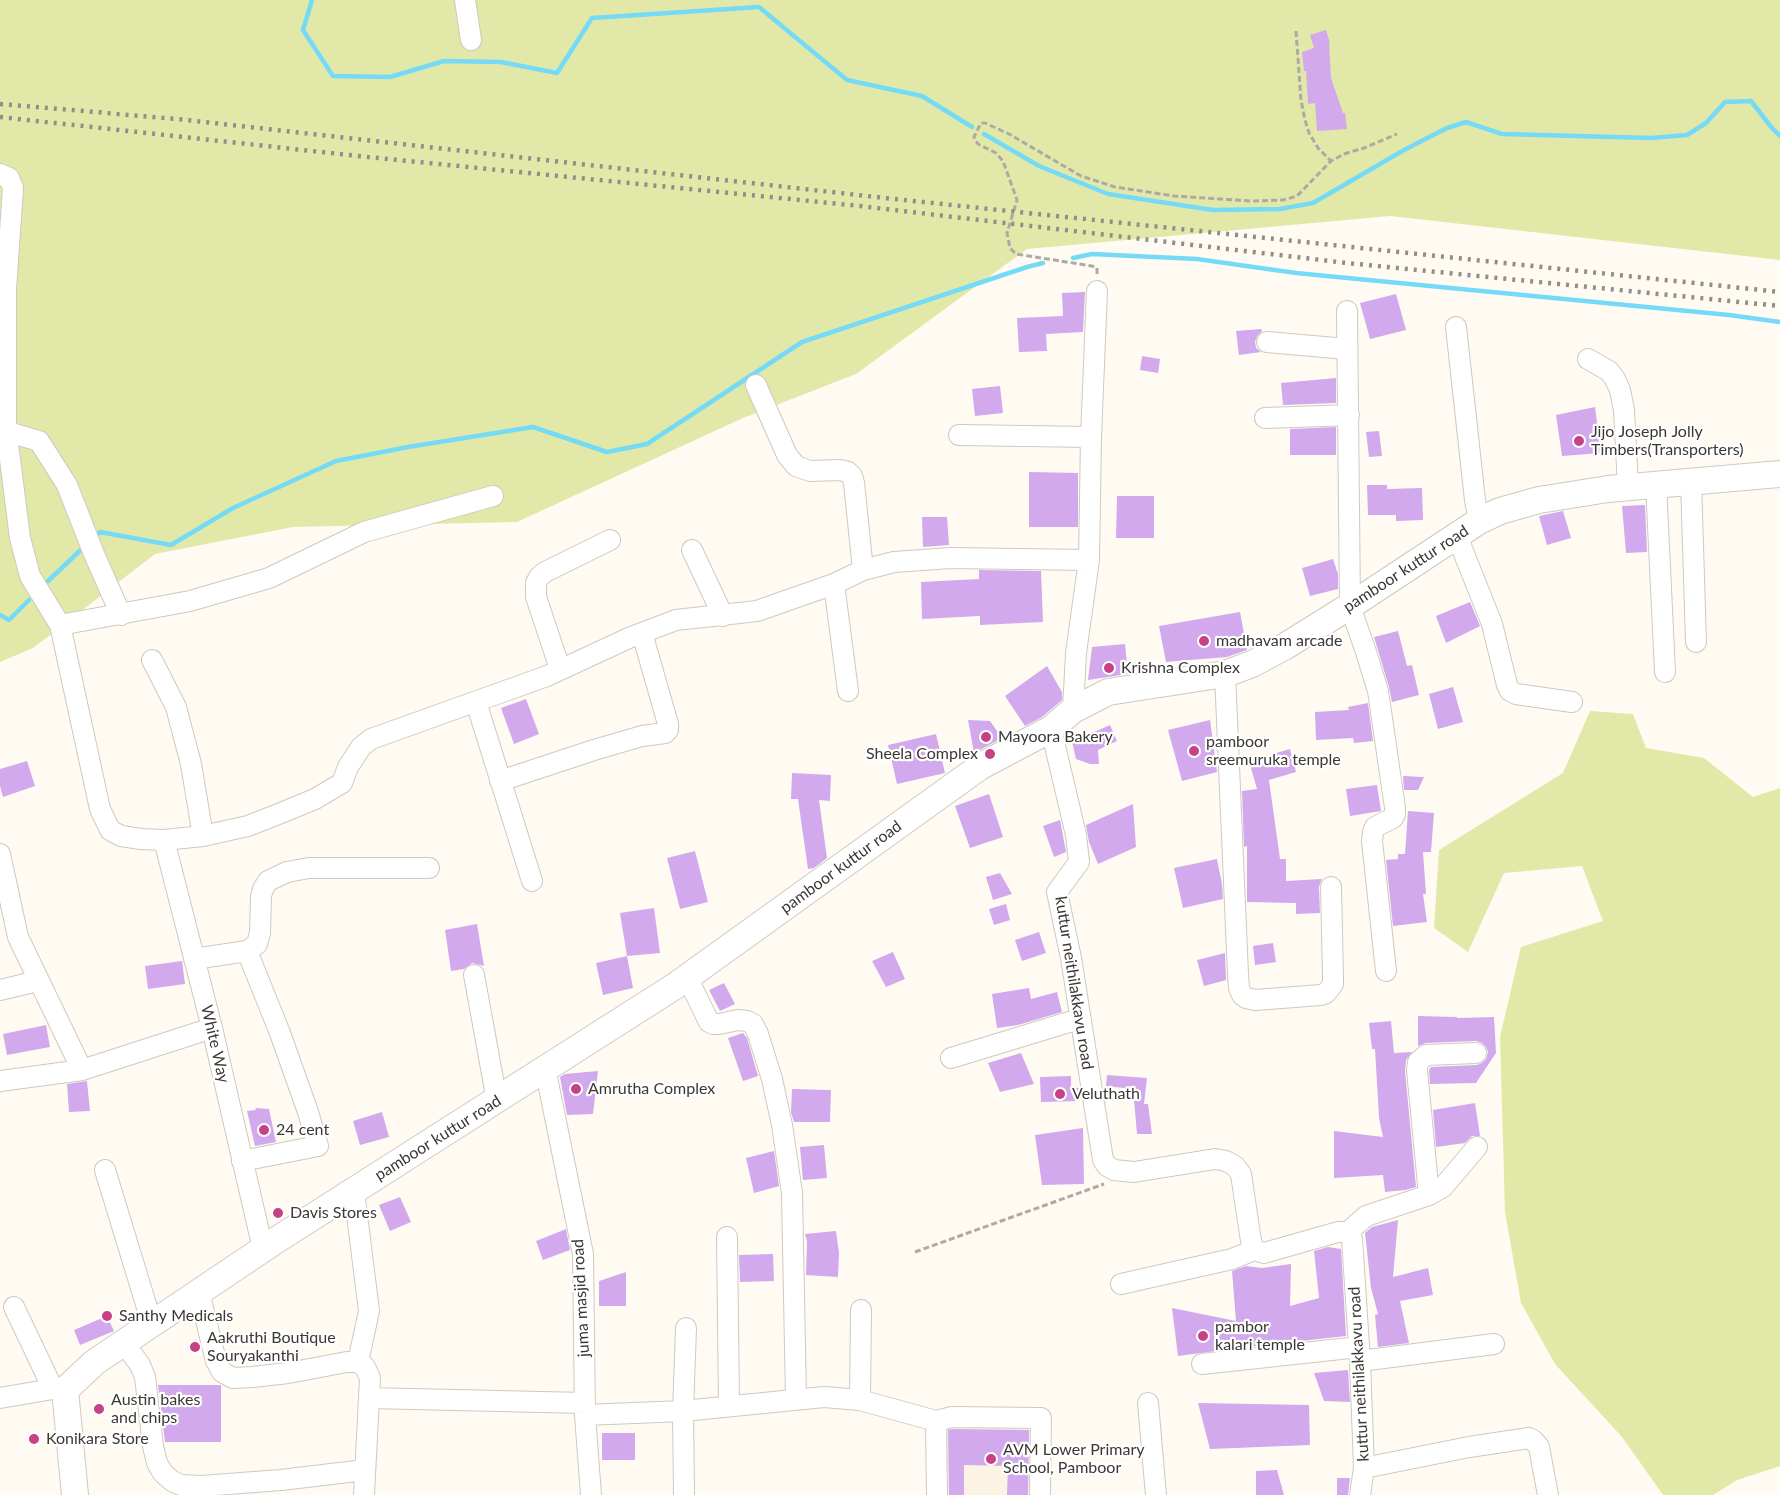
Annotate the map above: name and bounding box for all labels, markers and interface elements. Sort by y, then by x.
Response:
place label: Jijo Joseph Jolly Timbers(Transporters) [1591,422,1744,460]
marker: Jijo Joseph Jolly Timbers(Transporters) [1572,434,1586,448]
street label: pamboor kuttur road [1340,521,1472,617]
place label: madhavam arcade [1216,631,1343,651]
marker: madhavam arcade [1197,634,1211,648]
place label: Krishna Complex [1121,658,1240,678]
marker: Krishna Complex [1102,661,1116,675]
place label: Mayoora Bakery [998,727,1113,747]
marker: Mayoora Bakery [979,730,993,744]
place label: pamboor sreemuruka temple [1206,732,1341,770]
place label: Sheela Complex [866,744,978,764]
marker: pamboor sreemuruka temple [1187,744,1201,758]
marker: Sheela Complex [983,747,997,761]
street label: pamboor kuttur road [777,817,905,917]
street label: kuttur neithilakkavu road [1051,895,1097,1071]
street label: White Way [197,1003,233,1085]
place label: Amrutha Complex [588,1079,715,1099]
marker: Amrutha Complex [569,1082,583,1096]
place label: Veluthath [1072,1084,1140,1104]
marker: Veluthath [1053,1087,1067,1101]
street label: pamboor kuttur road [371,1091,505,1185]
place label: 24 cent [276,1120,329,1140]
marker: 24 cent [257,1123,271,1137]
place label: Davis Stores [290,1203,377,1223]
marker: Davis Stores [271,1206,285,1220]
street label: juma masjid road [568,1238,594,1358]
street label: kuttur neithilakkavu road [1345,1286,1373,1462]
place label: Santhy Medicals [119,1306,233,1326]
marker: Santhy Medicals [100,1309,114,1323]
place label: pambor kalari temple [1215,1317,1305,1355]
place label: Aakruthi Boutique Souryakanthi [207,1328,336,1366]
marker: pambor kalari temple [1196,1329,1210,1343]
marker: Aakruthi Boutique Souryakanthi [188,1340,202,1354]
place label: Austin bakes and chips [111,1390,200,1428]
marker: Austin bakes and chips [92,1402,106,1416]
place label: Konikara Store [46,1429,149,1449]
marker: Konikara Store [27,1432,41,1446]
place label: AVM Lower Primary School, Pamboor [1003,1440,1144,1478]
marker: AVM Lower Primary School, Pamboor [984,1452,998,1466]

